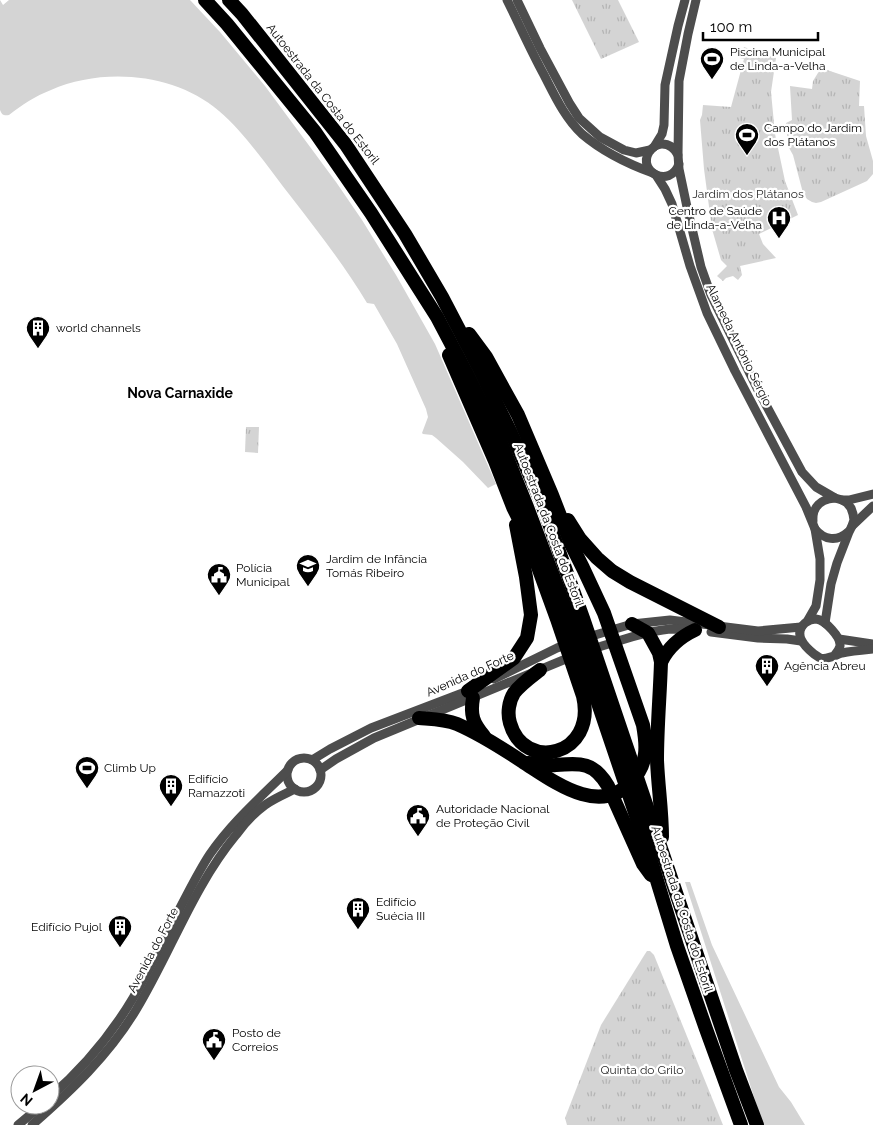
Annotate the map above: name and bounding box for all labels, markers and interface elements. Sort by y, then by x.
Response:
scale bar [703,10,818,42]
text: 100 m [710,18,752,36]
street label: Autoestrada da Costa do Estoril [264,21,383,168]
place label: Piscina Municipal de Linda-a-Velha [730,45,826,73]
sports icon: Piscina Municipal de Linda-a-Velha [699,46,725,80]
place label: Campo do Jardim dos Plátanos [764,121,862,149]
sports icon: Campo do Jardim dos Plátanos [734,122,760,156]
park label: Jardim dos Plátanos [692,187,804,201]
place label: Centro de Saúde de Linda-a-Velha [666,204,762,232]
hospital icon: Centro de Saúde de Linda-a-Velha [766,205,792,239]
street label: Alameda António Sérgio [703,282,775,408]
building icon: world channels [25,315,51,349]
place label: world channels [56,321,141,335]
district label: Nova Carnaxide [127,385,233,401]
street label: Autoestrada da Costa do Estoril [511,441,587,610]
place label: Jardim de Infância Tomás Ribeiro [326,552,427,580]
school or university icon: Jardim de Infância Tomás Ribeiro [295,553,321,587]
place label: Polícia Municipal [236,561,290,589]
public building icon: Polícia Municipal [206,562,232,596]
street label: Avenida do Forte [424,648,516,700]
building icon: Agência Abreu [754,653,780,687]
place label: Agência Abreu [784,659,866,673]
sports icon: Climb Up [74,755,100,789]
place label: Climb Up [104,761,156,775]
place label: Edifício Ramazzoti [188,772,245,800]
building icon: Edifício Ramazzoti [158,773,184,807]
place label: Autoridade Nacional de Proteção Civil [436,802,550,830]
public building icon: Autoridade Nacional de Proteção Civil [405,803,431,837]
street label: Autoestrada da Costa do Estoril [648,824,716,995]
place label: Edifício Suécia III [376,895,425,923]
building icon: Edifício Suécia III [345,896,371,930]
street label: Avenida do Forte [125,905,181,995]
building icon: Edifício Pujol [107,914,133,948]
place label: Edifício Pujol [31,920,103,934]
place label: Posto de Correios [232,1026,281,1054]
public building icon: Posto de Correios [201,1027,227,1061]
park label: Quinta do Grilo [601,1063,683,1077]
north arrow [10,1065,60,1115]
text: N [17,1090,36,1109]

